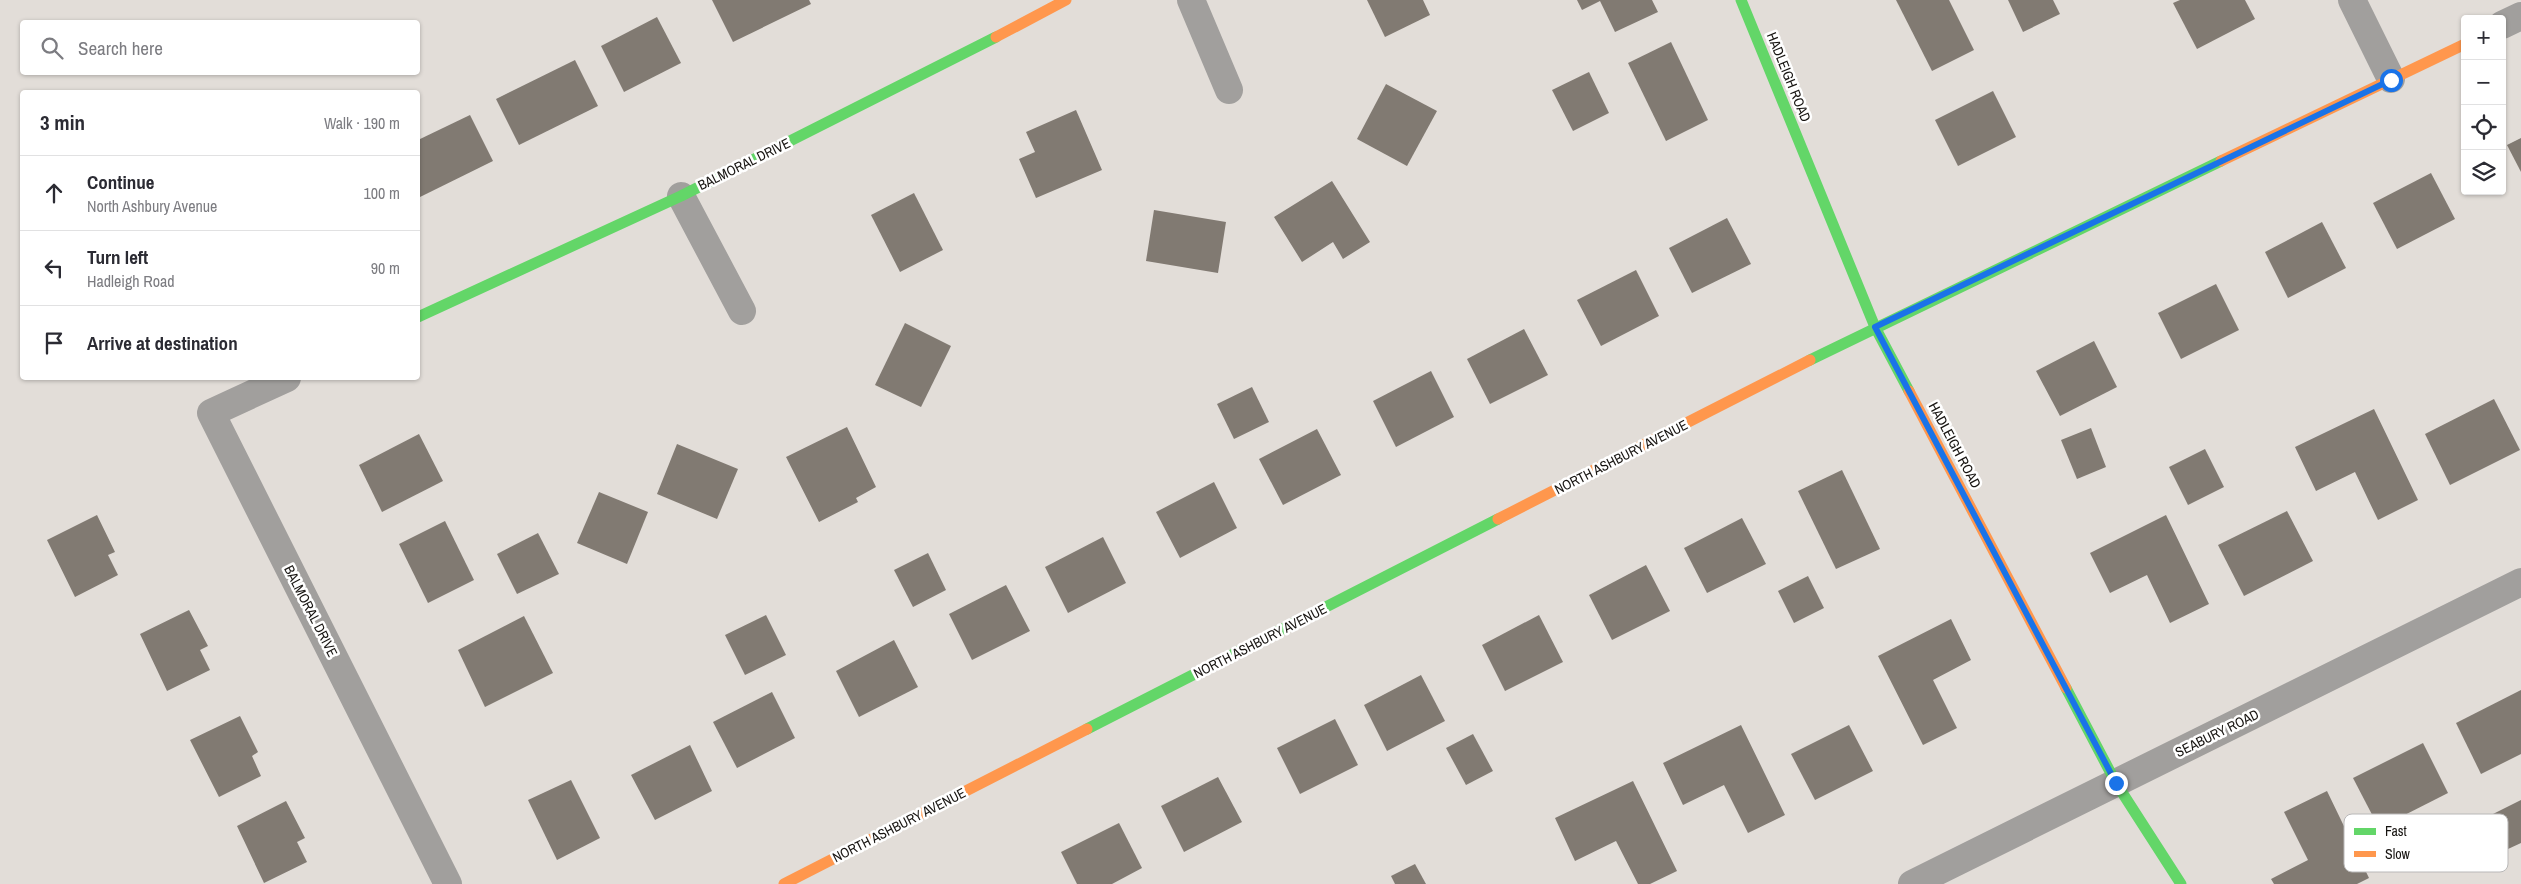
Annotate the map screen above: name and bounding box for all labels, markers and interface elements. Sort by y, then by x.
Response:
map controls [2461,15,2506,195]
button: + [2461,15,2506,60]
search box [20,20,420,75]
street label: HADLEIGH ROAD [1763,30,1815,124]
icon: search [38,34,66,62]
text: Search here [78,35,163,61]
button: − [2461,60,2506,105]
route start [2380,69,2403,92]
button: locate [2461,105,2506,150]
text: 3 min [40,108,85,137]
text: Walk · 190 m [324,112,400,134]
street label: BALMORAL DRIVE [695,134,793,194]
button: layers [2461,150,2506,195]
text: Continue [87,169,155,195]
icon: ahead [40,179,68,207]
text: 100 m [364,182,400,204]
text: North Ashbury Avenue [87,195,217,217]
text: Turn left [87,244,148,270]
icon: left [40,254,68,282]
text: 90 m [371,257,400,279]
text: Hadleigh Road [87,270,175,292]
icon: arrive [40,329,68,357]
text: Arrive at destination [87,330,238,356]
street label: HADLEIGH ROAD [1925,399,1985,491]
street label: NORTH ASHBURY AVENUE [1551,416,1691,498]
street label: BALMORAL DRIVE [280,562,342,660]
street label: NORTH ASHBURY AVENUE [1190,600,1330,682]
street label: SEABURY ROAD [2172,705,2262,761]
route end [2105,772,2128,795]
street label: NORTH ASHBURY AVENUE [829,784,969,866]
legend [2344,814,2508,872]
text: Fast [2385,822,2407,840]
text: Slow [2385,845,2411,863]

